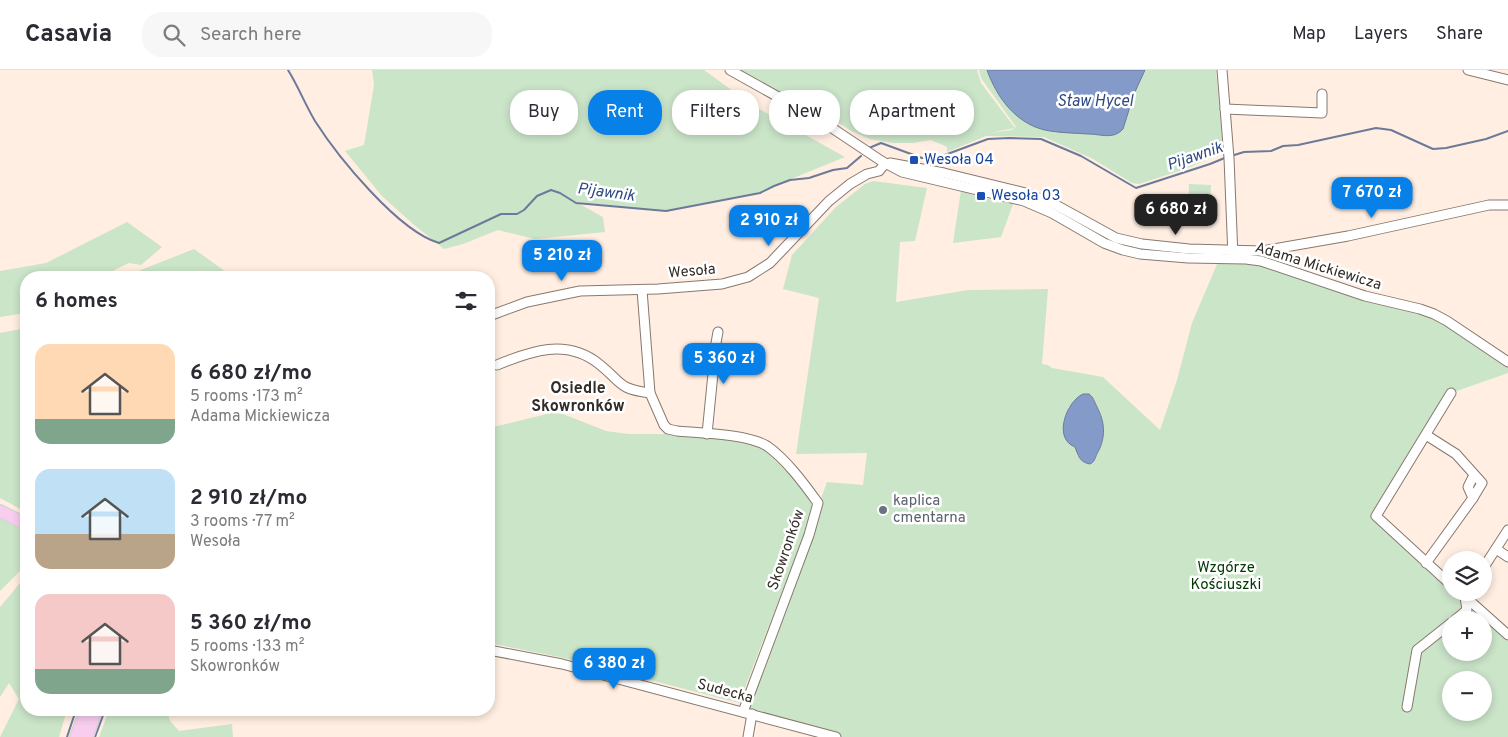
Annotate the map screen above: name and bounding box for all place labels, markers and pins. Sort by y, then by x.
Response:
place label: Wesoła 04 [924,151,994,170]
marker: Wesoła 04 [908,154,920,166]
pin: 7 670 zł [1320,176,1424,219]
place label: Wesoła 03 [991,187,1061,206]
marker: Wesoła 03 [975,190,987,202]
pin: 6 680 zł [1124,194,1228,236]
pin: 2 910 zł [717,204,821,247]
pin: 5 210 zł [510,240,614,282]
pin: 5 360 zł [672,342,776,385]
place label: kaplica cmentarna [893,492,966,528]
marker: kaplica cmentarna [877,504,889,516]
pin: 6 380 zł [562,648,666,690]

